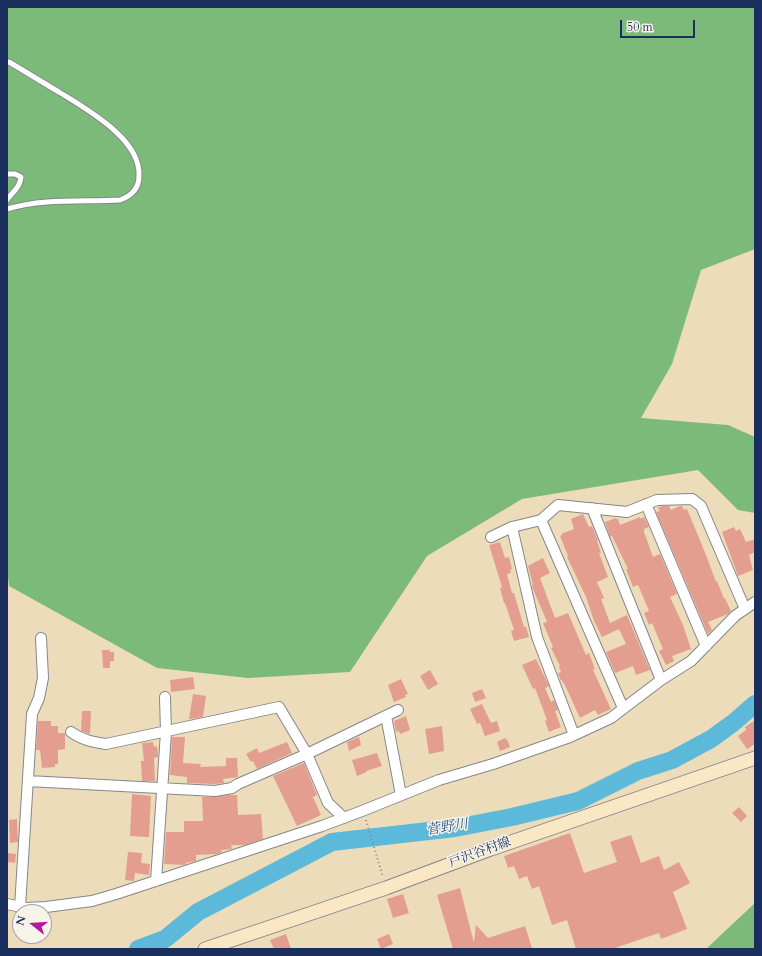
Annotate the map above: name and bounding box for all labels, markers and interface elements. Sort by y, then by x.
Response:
scale bar [622,12,697,38]
text: 50 m [627,19,653,35]
water label: 菅野川 [425,816,469,840]
street label: 戸沢谷村線 [447,835,513,871]
north arrow [12,904,52,944]
text: N [12,914,30,927]

